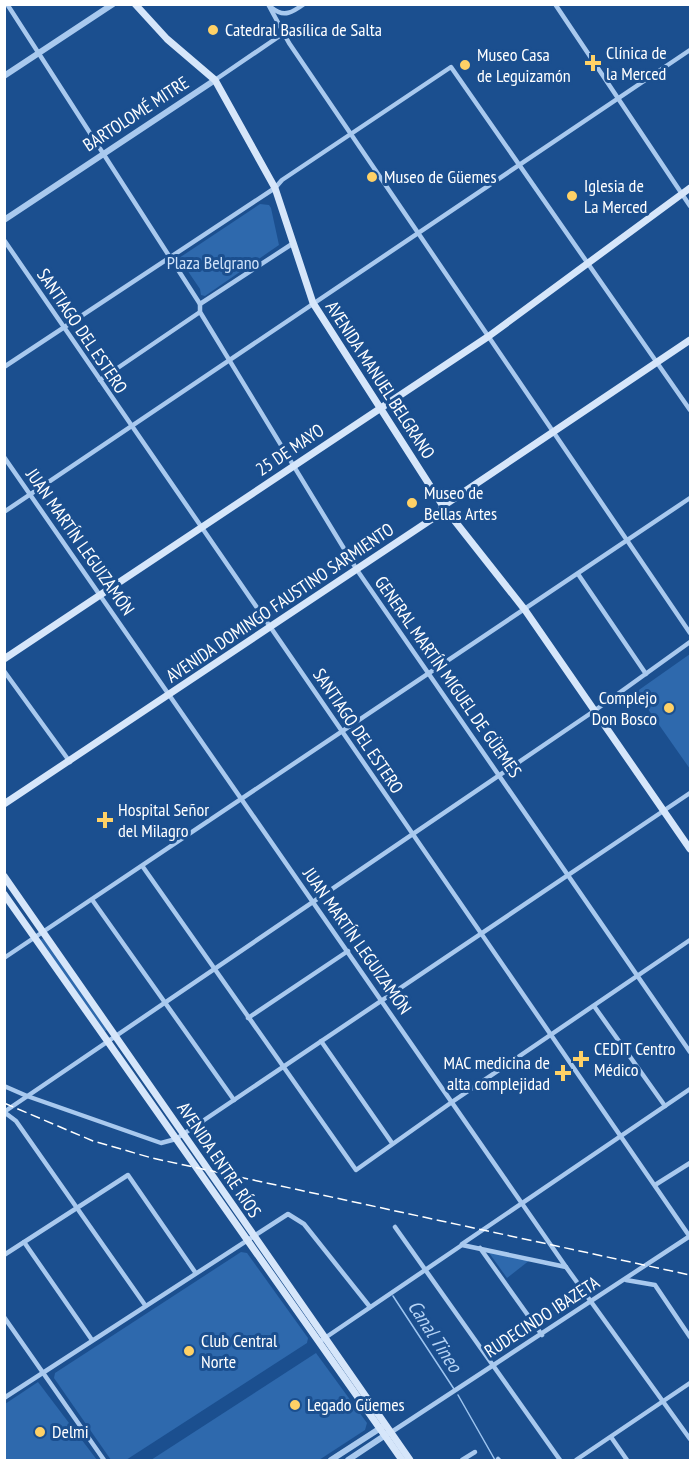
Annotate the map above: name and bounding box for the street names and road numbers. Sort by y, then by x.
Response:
street label: BARTOLOMÉ MITRE [79,71,193,156]
street label: SANTIAGO DEL ESTERO [32,264,133,398]
street label: AVENIDA MANUEL BELGRANO [321,296,440,463]
street label: 25 DE MAYO [251,418,328,481]
street label: JUAN MARTÍN LEGUIZAMÓN [21,463,140,620]
street label: AVENIDA DOMINGO FAUSTINO SARMIENTO [162,518,398,688]
street label: GENERAL MARTÍN MIGUEL DE GÜEMES [370,571,527,782]
street label: SANTIAGO DEL ESTERO [308,664,409,798]
street label: JUAN MARTÍN LEGUIZAMÓN [298,862,417,1019]
street label: AVENIDA ENTRE RÍOS [172,1097,267,1222]
street label: RUDECINDO IBAZETA [480,1271,604,1362]

